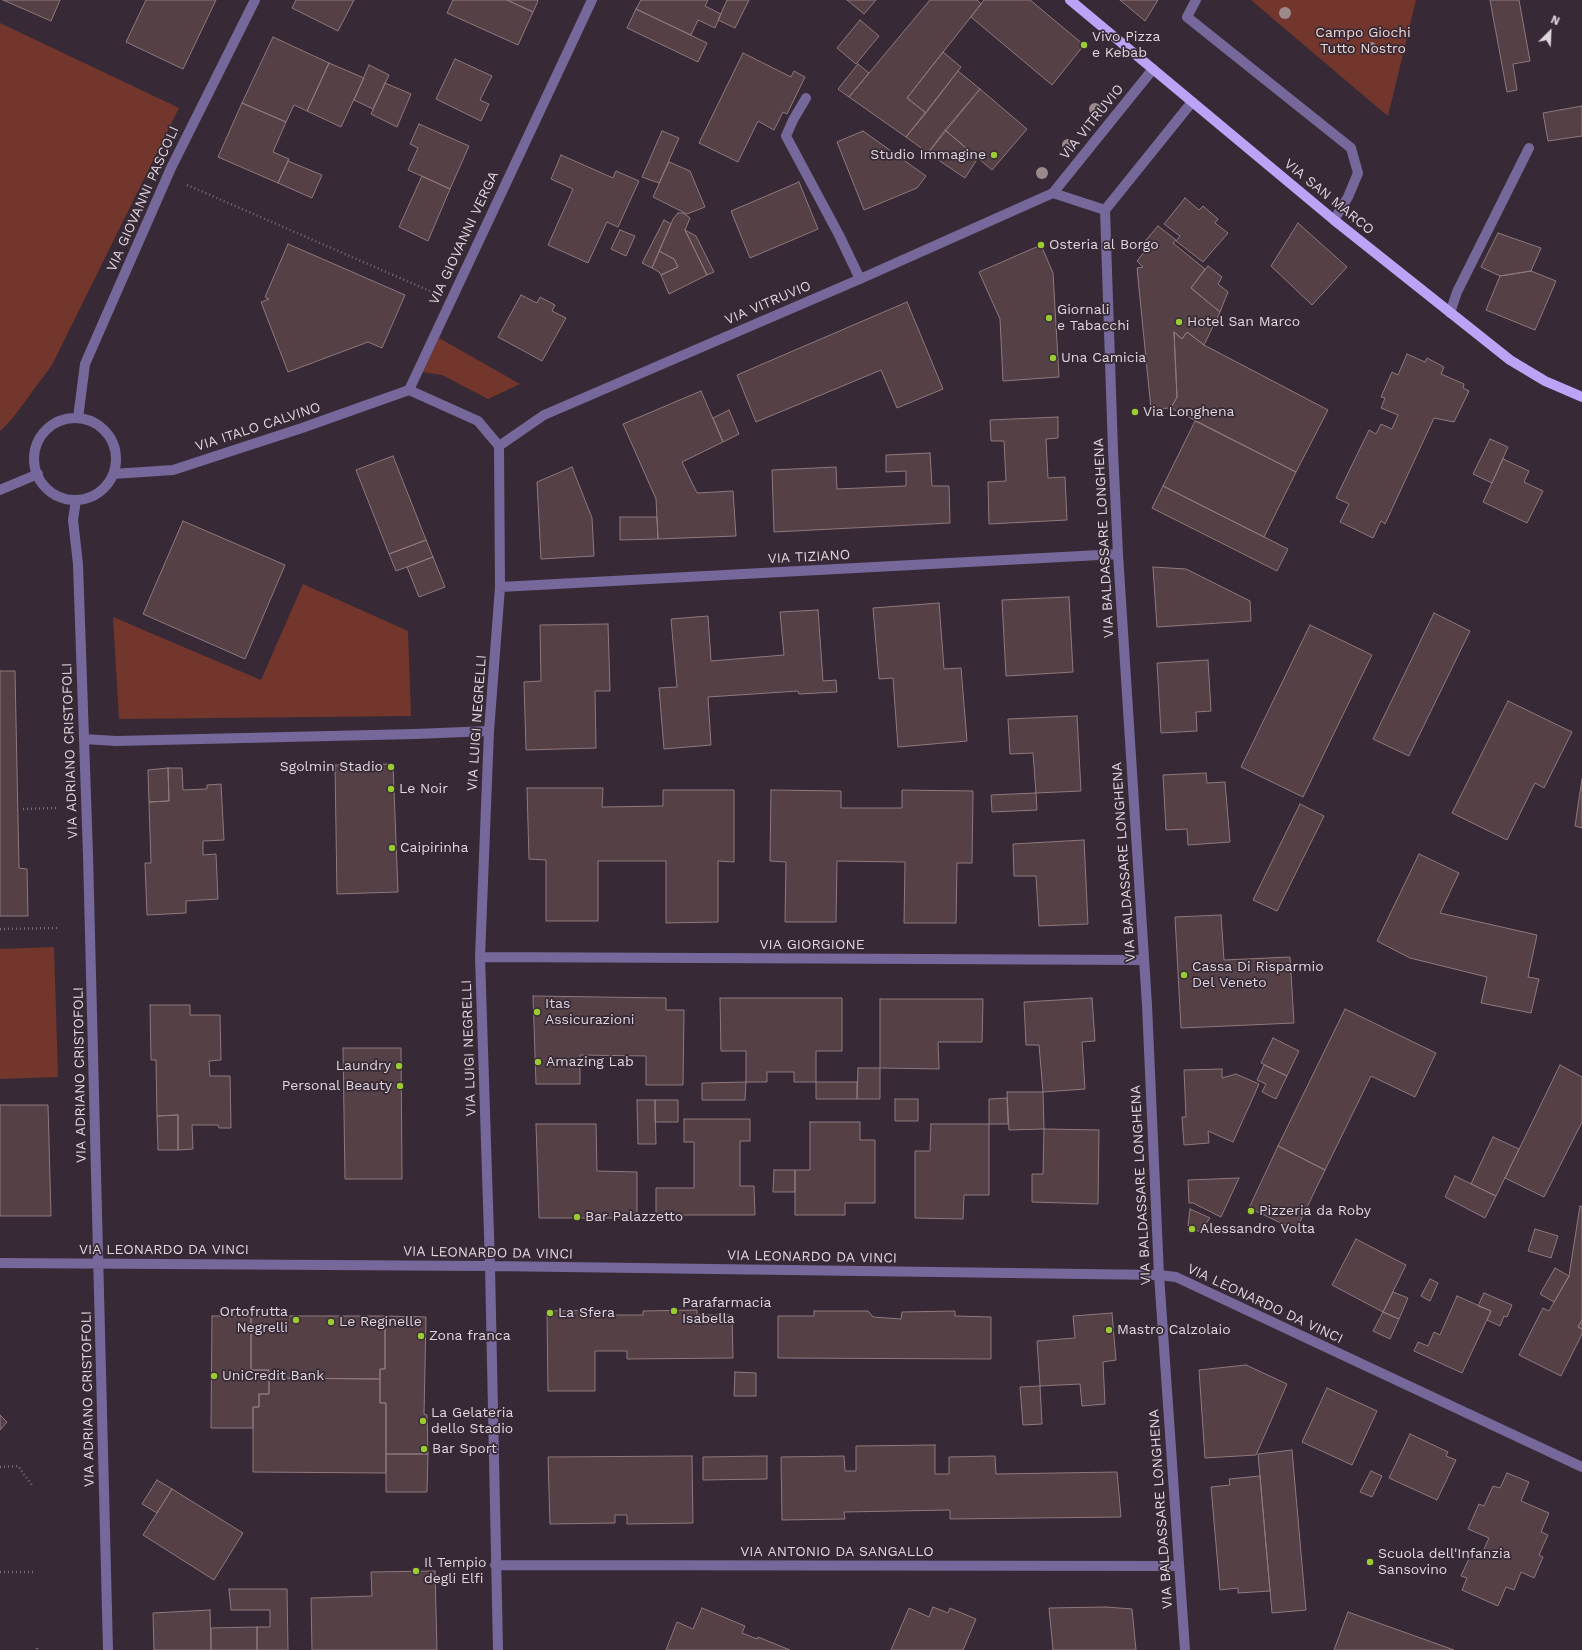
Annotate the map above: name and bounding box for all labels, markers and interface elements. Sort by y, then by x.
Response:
north arrow [1530,12,1570,52]
text: N [1549,13,1561,28]
park label: Campo Giochi Tutto Nostro [1315,25,1411,58]
place label: Vivo Pizza e Kebab [1092,29,1160,62]
marker: Vivo Pizza e Kebab [1079,40,1089,50]
street label: VIA VITRUVIO [1057,81,1127,163]
street label: VIA GIOVANNI PASCOLI [103,124,183,274]
place label: Studio Immagine [870,147,986,163]
marker: Studio Immagine [989,150,999,160]
street label: VIA SAN MARCO [1281,156,1377,238]
street label: VIA GIOVANNI VERGA [426,169,502,307]
place label: Osteria al Borgo [1049,237,1159,253]
marker: Osteria al Borgo [1036,240,1046,250]
street label: VIA VITRUVIO [722,277,814,329]
place label: Giornali e Tabacchi [1057,302,1130,334]
marker: Giornali e Tabacchi [1044,313,1054,323]
place label: Hotel San Marco [1187,314,1300,330]
marker: Hotel San Marco [1174,317,1184,327]
place label: Una Camicia [1061,350,1146,366]
marker: Una Camicia [1048,353,1058,363]
street label: VIA ITALO CALVINO [193,399,323,455]
place label: Via Longhena [1143,404,1235,420]
marker: Via Longhena [1130,407,1140,417]
street label: VIA BALDASSARE LONGHENA [1090,437,1118,639]
street label: VIA TIZIANO [767,546,851,568]
street label: VIA LUIGI NEGRELLI [464,654,490,792]
street label: VIA ADRIANO CRISTOFOLI [59,663,81,839]
place label: Sgolmin Stadio [280,759,383,775]
street label: VIA BALDASSARE LONGHENA [1109,761,1139,963]
marker: Sgolmin Stadio [386,762,396,772]
place label: Le Noir [399,781,448,797]
marker: Le Noir [386,784,396,794]
place label: Caipirinha [400,840,468,856]
marker: Caipirinha [387,843,397,853]
street label: VIA GIORGIONE [759,937,865,953]
place label: Cassa Di Risparmio Del Veneto [1192,959,1324,992]
marker: Cassa Di Risparmio Del Veneto [1179,970,1189,980]
street label: VIA LUIGI NEGRELLI [458,979,480,1117]
street label: VIA ADRIANO CRISTOFOLI [70,987,90,1163]
place label: Itas Assicurazioni [545,996,635,1028]
marker: Itas Assicurazioni [532,1007,542,1017]
place label: Amazing Lab [546,1054,634,1070]
marker: Amazing Lab [533,1057,543,1067]
place label: Laundry [336,1058,391,1074]
marker: Laundry [394,1061,404,1071]
place label: Personal Beauty [282,1078,392,1094]
marker: Personal Beauty [395,1081,405,1091]
street label: VIA BALDASSARE LONGHENA [1127,1084,1155,1286]
place label: Pizzeria da Roby [1259,1203,1371,1219]
marker: Pizzeria da Roby [1246,1206,1256,1216]
place label: Bar Palazzetto [585,1209,683,1225]
marker: Bar Palazzetto [572,1212,582,1222]
place label: Alessandro Volta [1200,1221,1315,1237]
marker: Alessandro Volta [1187,1224,1197,1234]
street label: VIA LEONARDO DA VINCI [79,1242,249,1258]
street label: VIA LEONARDO DA VINCI [403,1243,573,1263]
street label: VIA LEONARDO DA VINCI [727,1247,897,1267]
street label: VIA LEONARDO DA VINCI [1184,1260,1346,1348]
place label: Parafarmacia Isabella [682,1295,771,1328]
place label: Ortofrutta Negrelli [220,1304,288,1336]
place label: La Sfera [558,1305,615,1321]
marker: Parafarmacia Isabella [669,1306,679,1316]
marker: La Sfera [545,1308,555,1318]
street label: VIA ADRIANO CRISTOFOLI [78,1311,98,1487]
place label: Le Reginelle [339,1314,422,1330]
marker: Ortofrutta Negrelli [291,1315,301,1325]
marker: Le Reginelle [326,1317,336,1327]
place label: Mastro Calzolaio [1117,1322,1231,1338]
marker: Mastro Calzolaio [1104,1325,1114,1335]
place label: Zona franca [429,1328,511,1344]
marker: Zona franca [416,1331,426,1341]
place label: UniCredit Bank [222,1368,324,1384]
marker: UniCredit Bank [209,1371,219,1381]
place label: La Gelateria dello Stadio [431,1405,514,1438]
street label: VIA BALDASSARE LONGHENA [1146,1408,1176,1610]
marker: La Gelateria dello Stadio [418,1416,428,1426]
place label: Bar Sport [432,1441,497,1457]
marker: Bar Sport [419,1444,429,1454]
street label: VIA ANTONIO DA SANGALLO [740,1544,934,1560]
place label: Scuola dell'Infanzia Sansovino [1378,1546,1511,1578]
place label: Il Tempio degli Elfi [424,1555,486,1588]
marker: Scuola dell'Infanzia Sansovino [1365,1557,1375,1567]
marker: Il Tempio degli Elfi [411,1566,421,1576]

